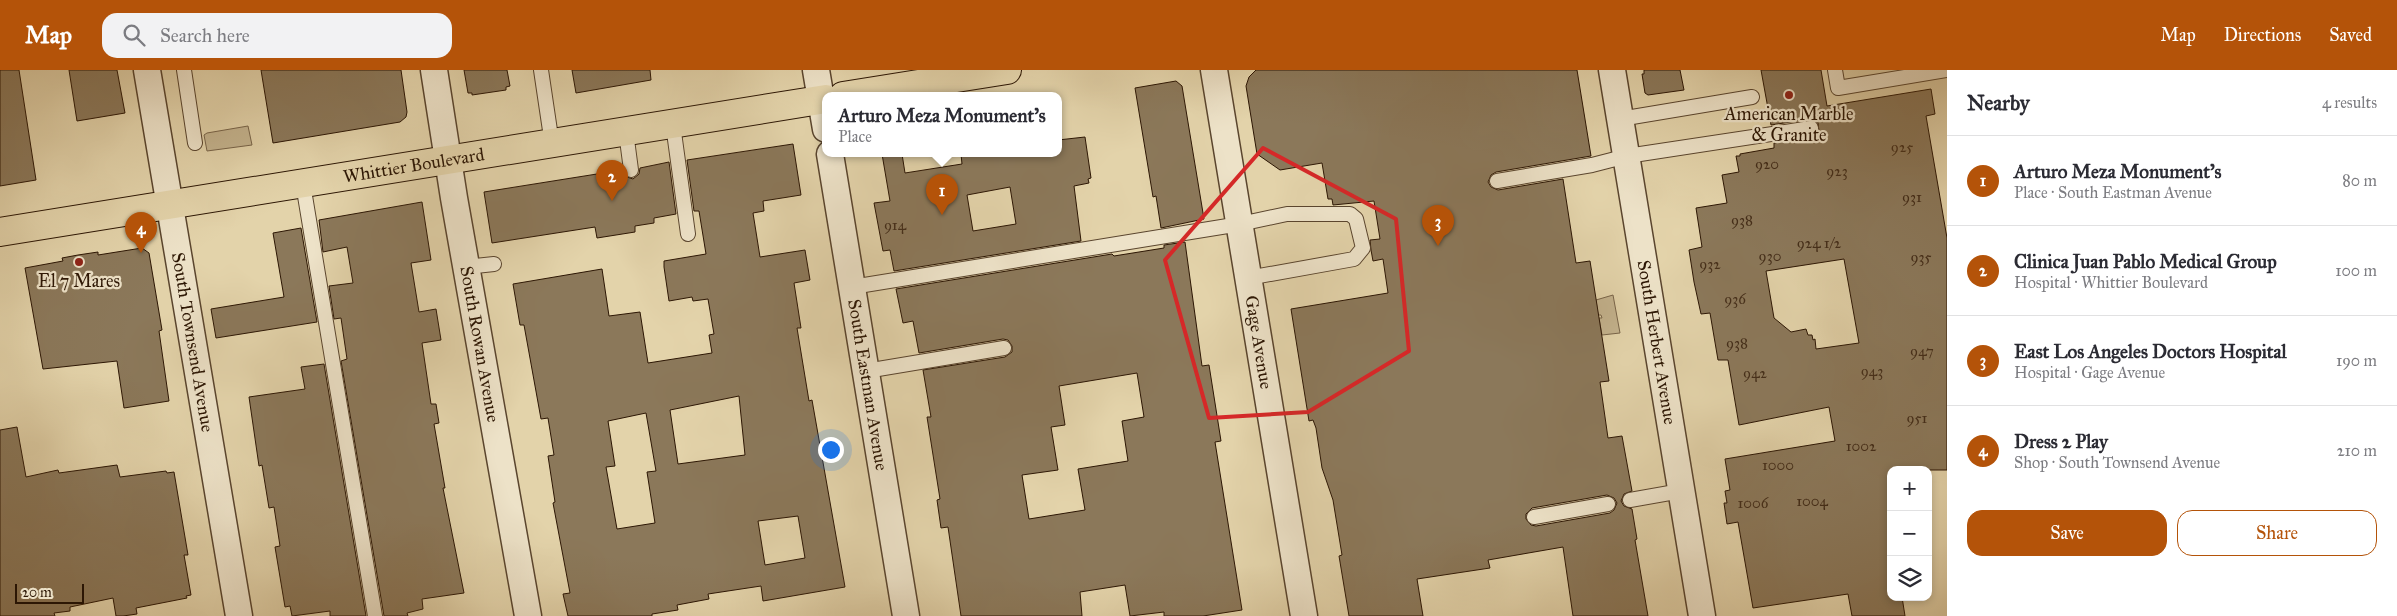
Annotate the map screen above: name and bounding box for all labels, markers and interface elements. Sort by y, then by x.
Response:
search box [102,13,452,58]
text: Map [25,20,72,50]
icon: search [120,21,148,49]
text: Search here [160,24,250,47]
text: Map [2160,24,2196,46]
text: Directions [2224,24,2301,46]
text: Saved [2329,24,2372,46]
marker: American Marble & Granite [1783,89,1795,101]
text: Nearby [1967,90,2030,116]
popup [822,92,1062,157]
text: 4 results [2322,93,2377,112]
place label: American Marble & Granite [1724,103,1854,146]
text: Arturo Meza Monument's [838,104,1046,127]
text: Place [838,127,872,146]
house number: 925 [1891,138,1913,156]
street label: Whittier Boulevard [341,143,486,188]
house number: 920 [1755,155,1779,173]
pin: 2 [596,160,628,201]
text: Arturo Meza Monument's [2014,160,2221,183]
house number: 923 [1826,162,1848,180]
text: 1 [1980,171,1986,190]
text: 80 m [2342,171,2377,190]
pin: 1 [926,174,958,215]
text: Place · South Eastman Avenue [2014,183,2212,202]
house number: 931 [1902,188,1922,206]
pin: 3 [1422,205,1454,246]
house number: 938 [1731,211,1753,229]
pin: 4 [125,212,157,253]
house number: 914 [884,216,907,234]
house number: 924 1/2 [1797,234,1842,252]
house number: 930 [1759,247,1781,265]
house number: 935 [1910,248,1932,266]
text: Clinica Juan Pablo Medical Group [2014,250,2277,273]
street label: South Townsend Avenue [167,251,219,434]
house number: 932 [1699,255,1721,273]
marker: El 7 Mares [73,256,85,268]
street label: South Herbert Avenue [1632,258,1681,426]
text: 2 [1979,261,1987,280]
text: 100 m [2335,261,2377,280]
street label: South Rowan Avenue [455,264,504,424]
place label: El 7 Mares [38,270,120,292]
text: Hospital · Whittier Boulevard [2014,273,2208,292]
house number: 936 [1724,290,1747,308]
street label: Gage Avenue [1240,294,1277,391]
street label: South Eastman Avenue [843,298,893,472]
house number: 938 [1726,334,1748,352]
text: East Los Angeles Doctors Hospital [2014,340,2287,363]
house number: 947 [1910,342,1934,360]
text: 3 [1980,351,1986,370]
text: 190 m [2336,351,2377,370]
house number: 943 [1861,362,1883,380]
text: Hospital · Gage Avenue [2014,363,2165,382]
house number: 942 [1743,364,1768,382]
house number: 951 [1907,409,1928,427]
text: Dress 2 Play [2014,430,2108,453]
your location [818,437,844,463]
house number: 1002 [1846,437,1877,455]
text: 4 [1979,441,1987,460]
text: 210 m [2337,441,2377,460]
text: Shop · South Townsend Avenue [2014,453,2220,472]
house number: 1000 [1762,456,1794,474]
map controls [1887,466,1932,601]
button: + [1887,466,1932,511]
house number: 1004 [1796,492,1828,510]
house number: 1006 [1737,494,1770,512]
button: Save [1967,510,2167,556]
button: Share [2177,510,2377,556]
button: − [1887,511,1932,556]
button: layers [1887,556,1932,601]
scale bar [15,581,84,604]
text: 20 m [22,584,52,601]

